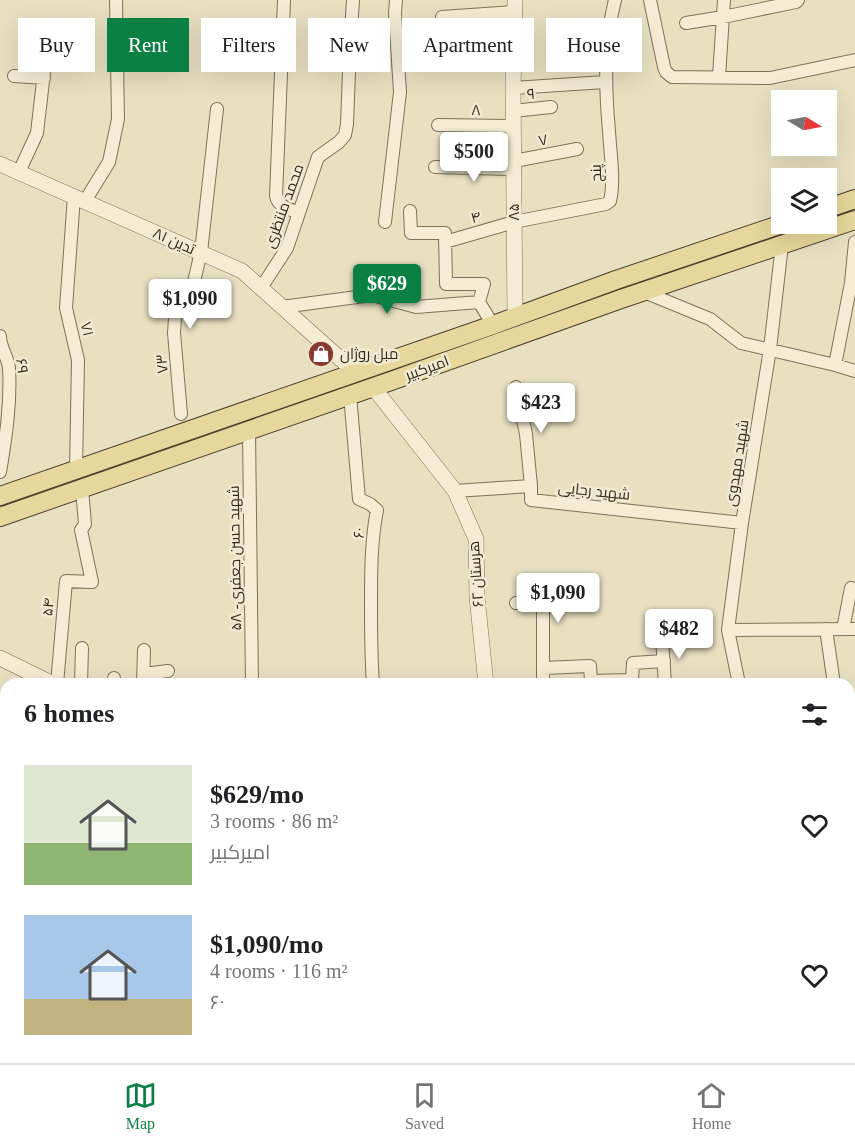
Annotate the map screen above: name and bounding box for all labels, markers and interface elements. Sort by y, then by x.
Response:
chip: Buy [18,18,95,72]
chip: Rent [107,18,189,72]
chip: Filters [201,18,296,72]
chip: New [308,18,390,72]
chip: Apartment [402,18,534,72]
chip: House [546,18,642,72]
street label: ۹ [526,86,536,102]
north arrow [771,90,837,156]
map controls [771,90,837,234]
street label: ۸ [471,102,481,118]
street label: ۷ [537,131,549,149]
pin: $500 [438,132,510,183]
text: $500 [454,140,494,162]
street label: محمد منتظری [261,162,308,251]
street label: پنج [588,164,607,182]
button: layers [771,168,837,234]
street label: ۸۵ [506,203,522,221]
street label: ۴ [469,208,483,226]
street label: تدین ۸۱ [150,225,197,259]
pin: $629 [351,264,423,315]
text: $629 [367,272,407,294]
pin: $1,090 [141,279,239,330]
text: $1,090 [163,287,218,309]
street label: ۷۱ [78,320,96,338]
shop icon: مبل روژان [306,339,336,369]
place label: مبل روژان [340,346,398,364]
street label: امیرکبیر [402,353,451,385]
street label: ۷۳ [153,354,171,374]
street label: ۶۹ [13,357,31,375]
pin: $423 [505,383,577,434]
text: $423 [521,391,561,413]
street label: شهید مهدوی [722,418,754,508]
street label: شهید رجایی [557,479,631,505]
street label: شهید حسن جعفری- ۵۸ [226,485,246,631]
street label: ۶۰ [351,527,367,539]
street label: هرستان ۶۲ [466,540,488,608]
pin: $1,090 [509,573,607,624]
text: $1,090 [531,581,586,603]
street label: ۵۴ [39,597,57,617]
pin: $482 [643,609,715,660]
text: $482 [659,617,699,639]
icon: filters [798,698,831,731]
text: 6 homes [24,699,114,728]
text: $629/mo [210,780,304,809]
icon: home [72,789,144,861]
icon: heart [798,809,831,842]
text: 3 rooms · 86 m² [210,810,338,832]
text: امیرکبیر [210,841,270,863]
text: $1,090/mo [210,930,323,959]
icon: home [72,939,144,1011]
icon: heart [798,959,831,992]
text: 4 rooms · 116 m² [210,960,347,982]
text: ۶۰ [210,991,225,1013]
tab: Map [124,1079,157,1133]
tab: Saved [405,1079,444,1133]
tab: Home [692,1079,731,1133]

